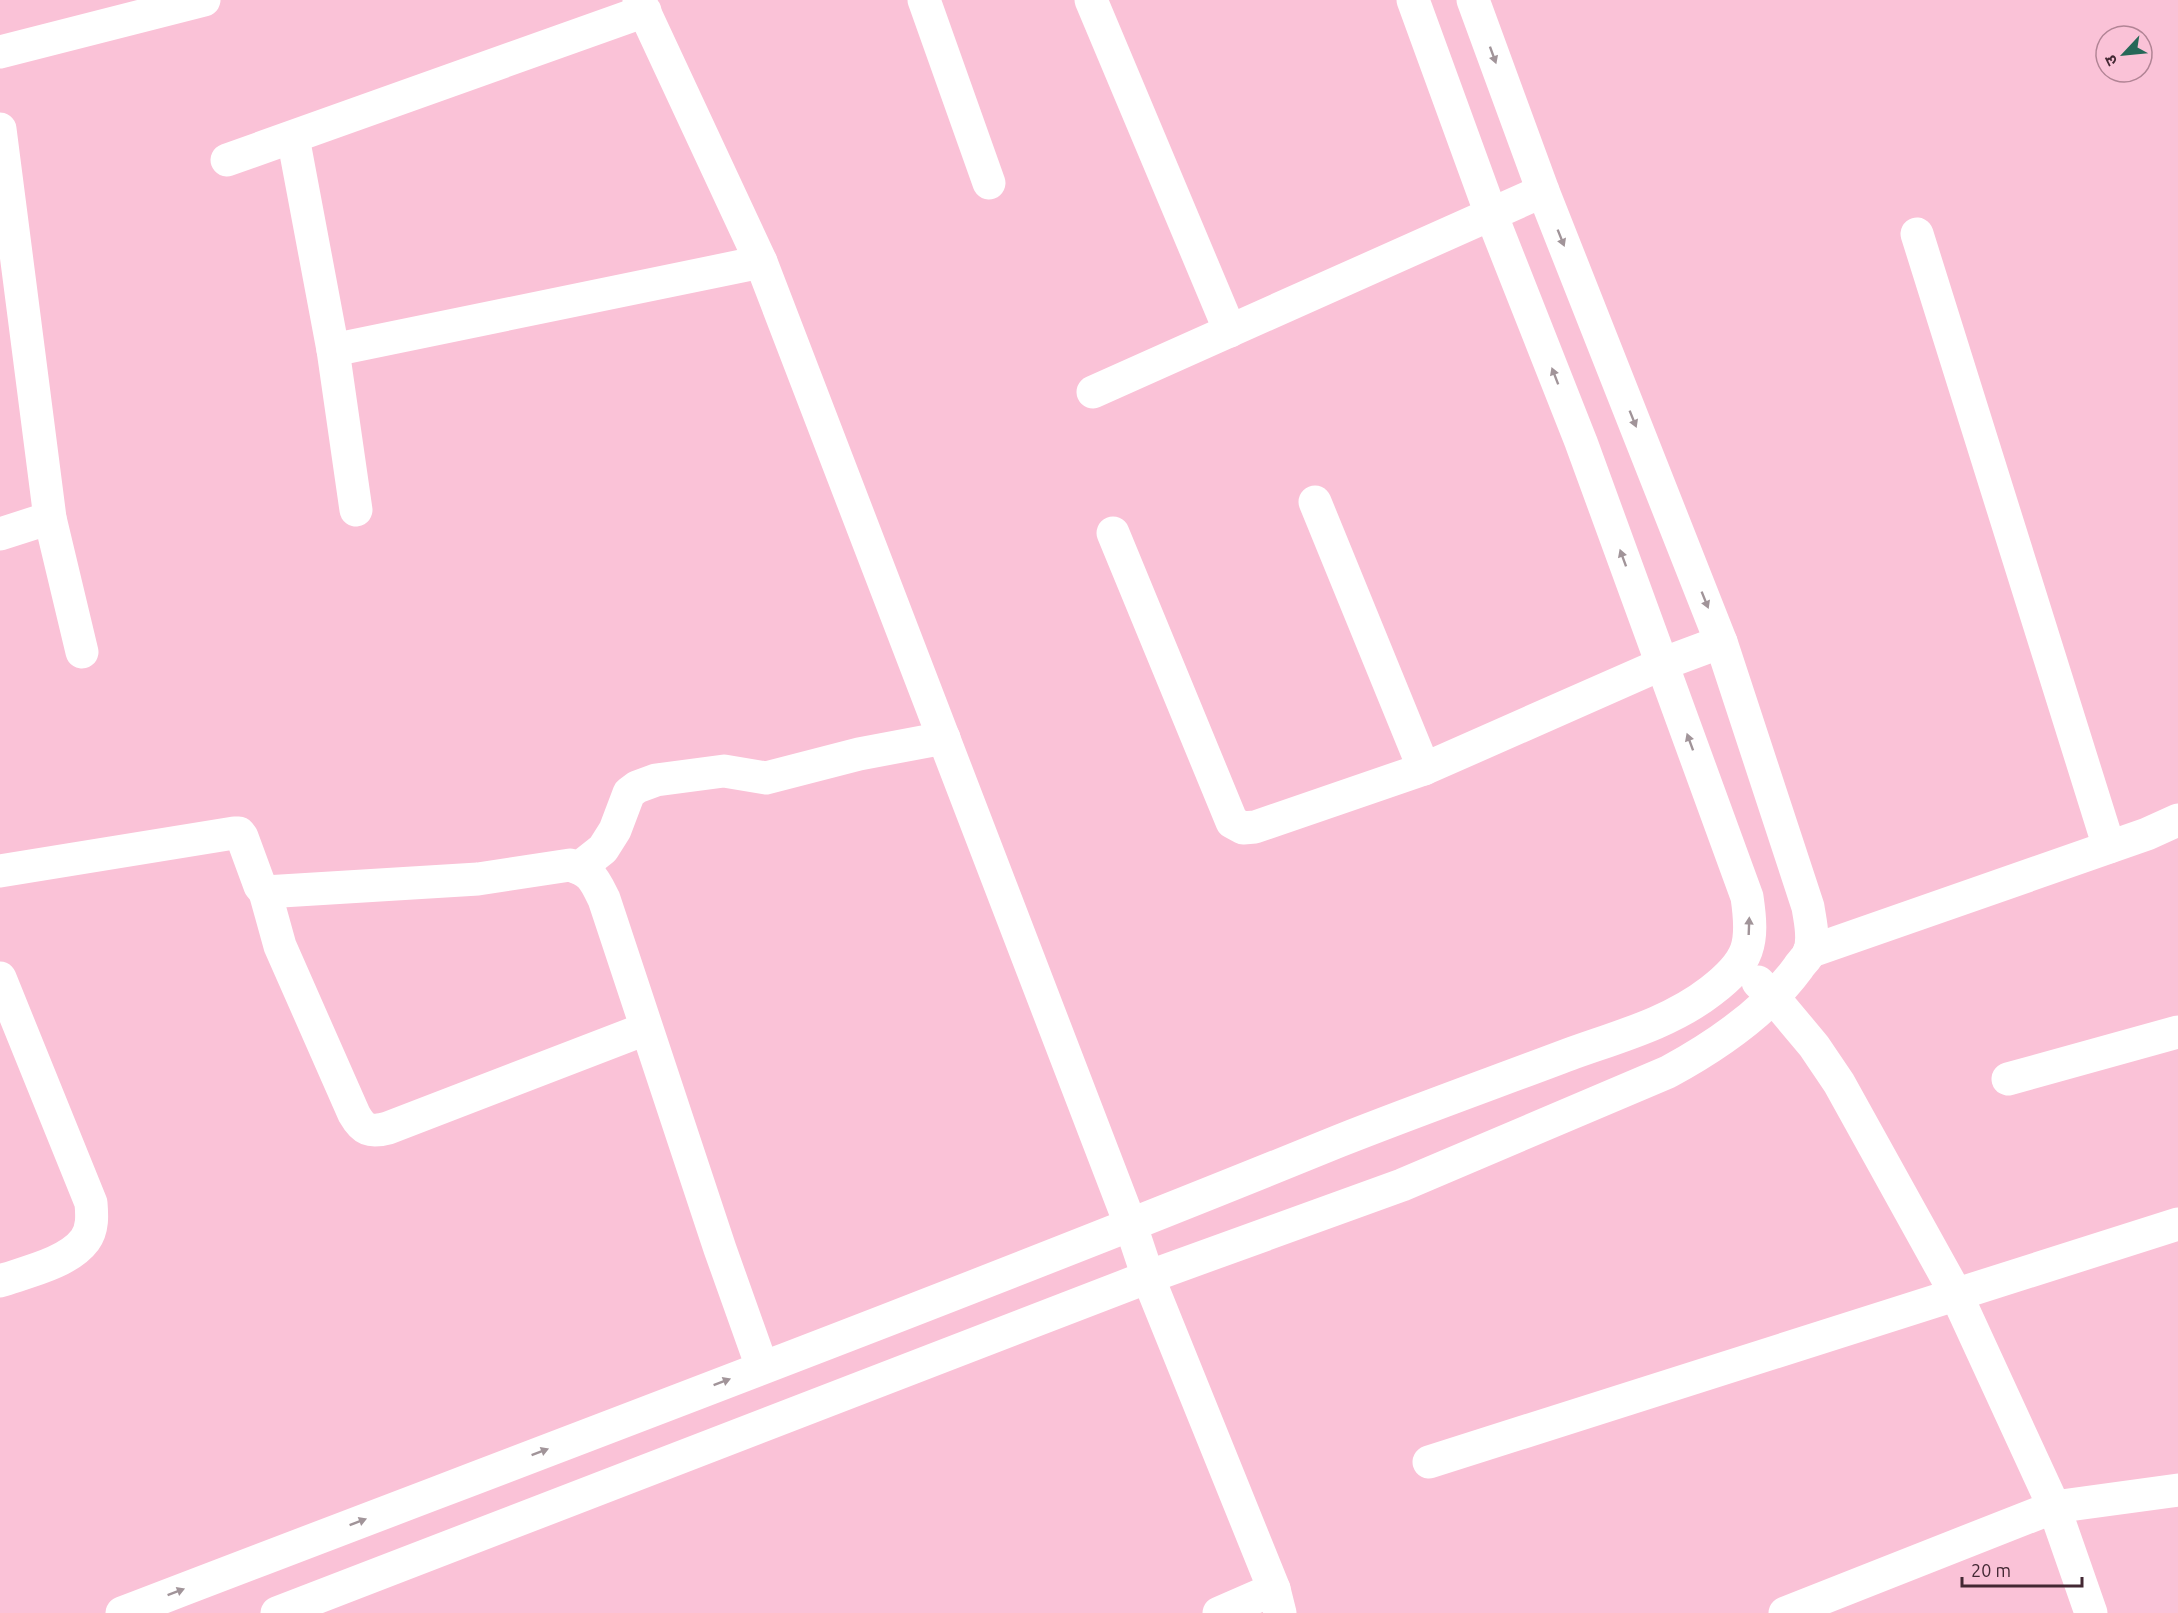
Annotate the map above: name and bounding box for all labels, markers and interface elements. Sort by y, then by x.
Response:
north arrow [2094,24,2154,84]
one-way arrow [1489,46,1499,64]
text: उ [2100,52,2121,69]
one-way arrow [1557,229,1566,247]
one-way arrow [1549,367,1559,385]
one-way arrow [1629,410,1638,428]
one-way arrow [1618,549,1628,567]
one-way arrow [1700,592,1710,610]
one-way arrow [1685,732,1695,750]
one-way arrow [1745,917,1754,936]
one-way arrow [714,1377,732,1387]
one-way arrow [532,1447,550,1457]
one-way arrow [350,1517,368,1527]
scale bar [1962,1550,2082,1588]
text: 20 m [1971,1560,2011,1580]
one-way arrow [167,1587,185,1596]

